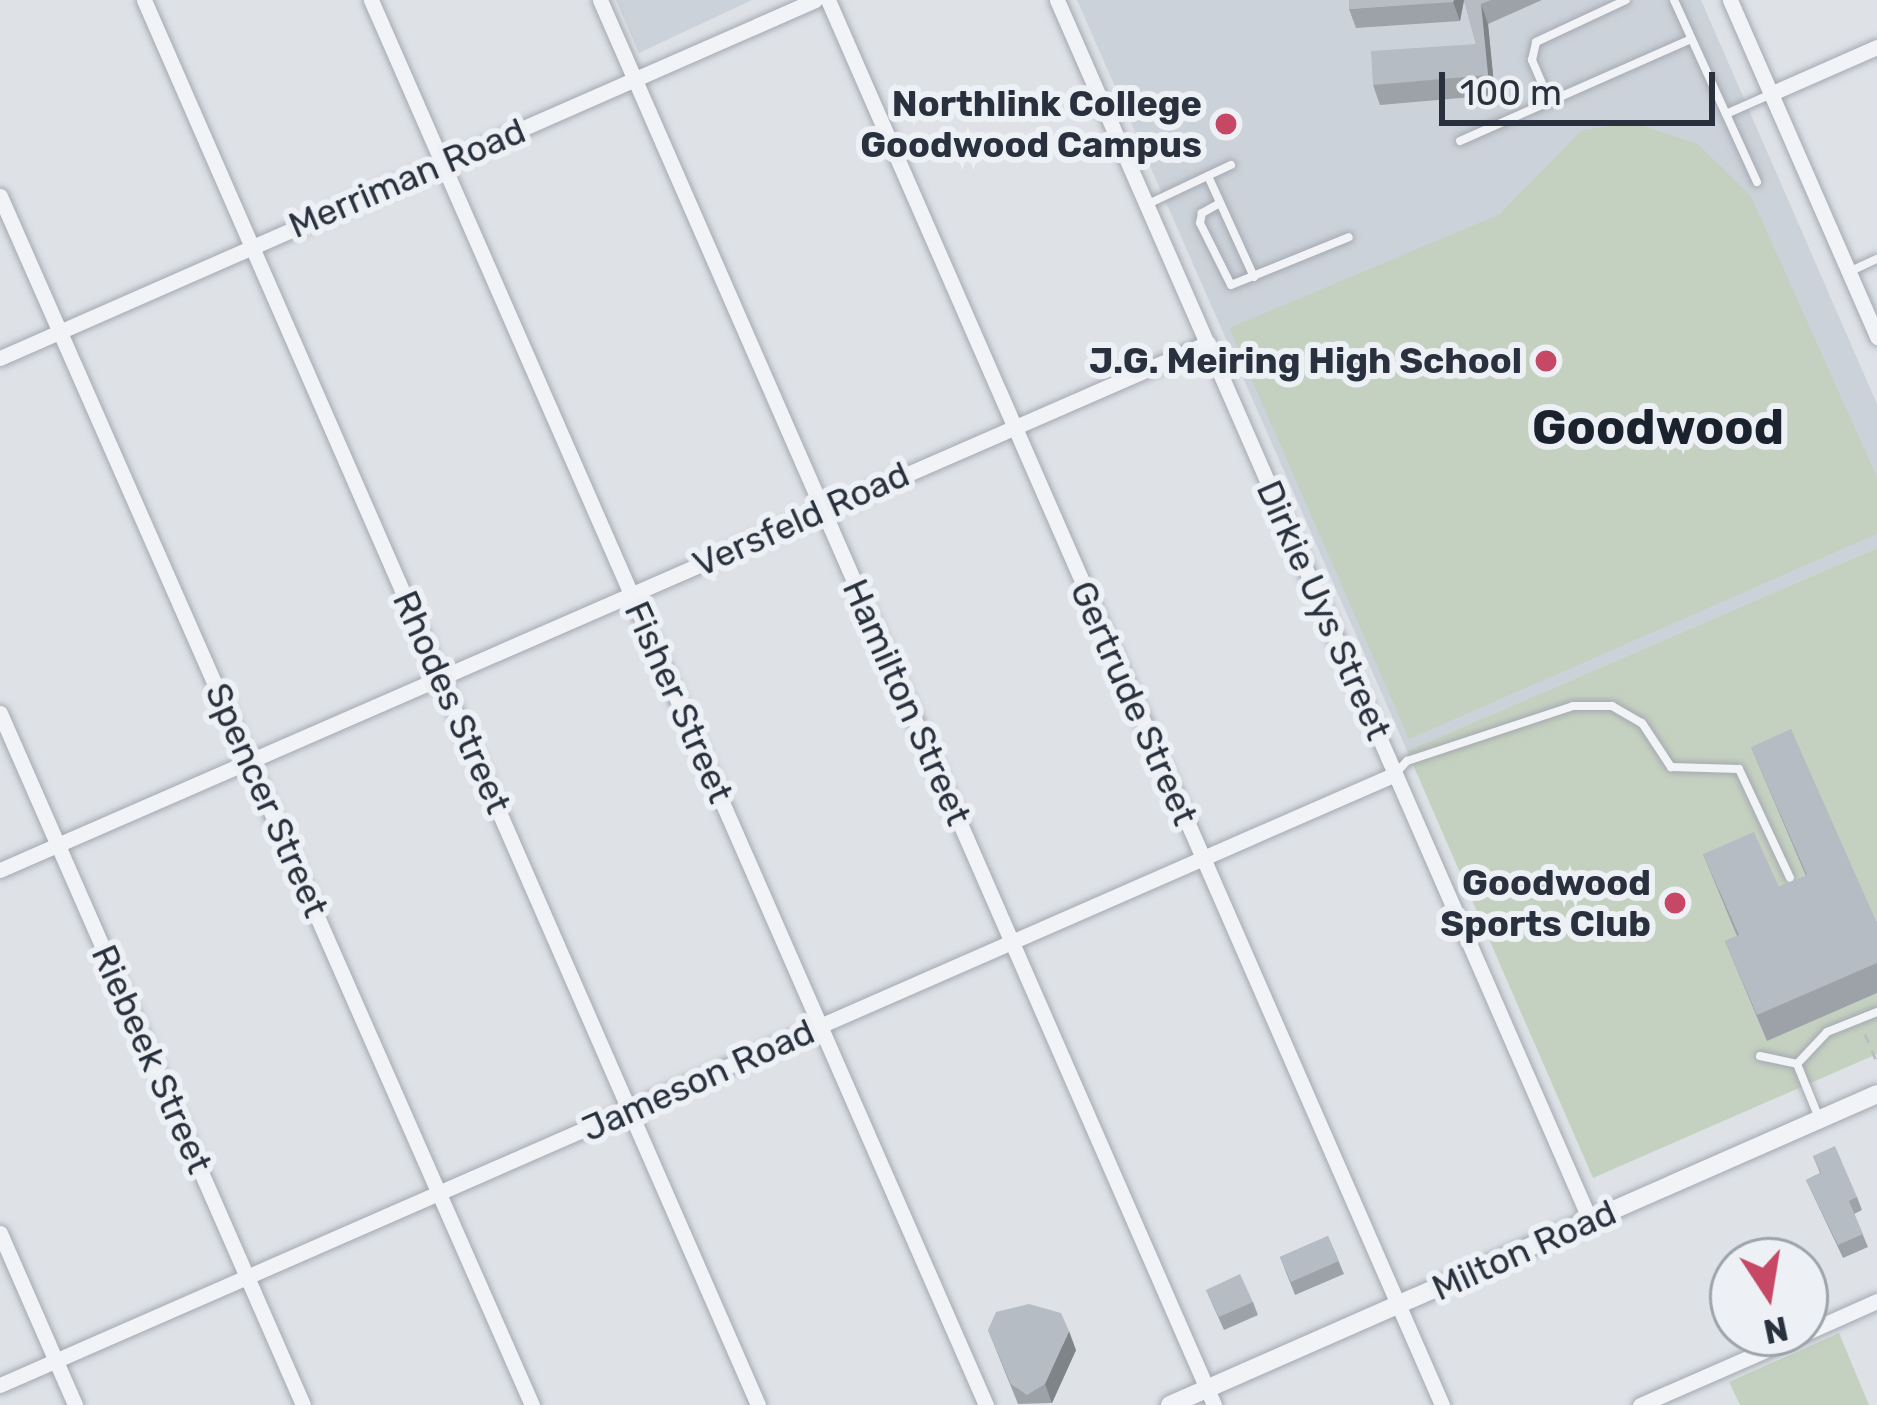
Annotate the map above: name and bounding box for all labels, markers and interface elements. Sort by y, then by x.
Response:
scale bar [1445,48,1721,122]
text: 100 m [1460,71,1562,114]
place label: Northlink College Goodwood Campus [860,81,1202,166]
street label: Merriman Road [282,109,532,247]
marker: Northlink College Goodwood Campus [1213,111,1239,137]
place label: J.G. Meiring High School [1089,339,1522,383]
marker: J.G. Meiring High School [1533,348,1559,374]
district label: Goodwood [1532,399,1784,457]
street label: Versfeld Road [686,452,916,586]
street label: Dirkie Uys Street [1247,474,1401,746]
street label: Hamilton Street [833,572,981,832]
street label: Gertrude Street [1061,574,1207,832]
street label: Rhodes Street [384,584,520,820]
street label: Fisher Street [615,594,743,810]
street label: Spencer Street [196,676,338,924]
place label: Goodwood Sports Club [1440,860,1651,945]
marker: Goodwood Sports Club [1662,890,1688,916]
street label: Riebeek Street [82,938,222,1180]
street label: Jameson Road [575,1009,821,1151]
street label: Milton Road [1425,1190,1623,1310]
north arrow [1709,1237,1829,1357]
text: N [1760,1308,1792,1351]

